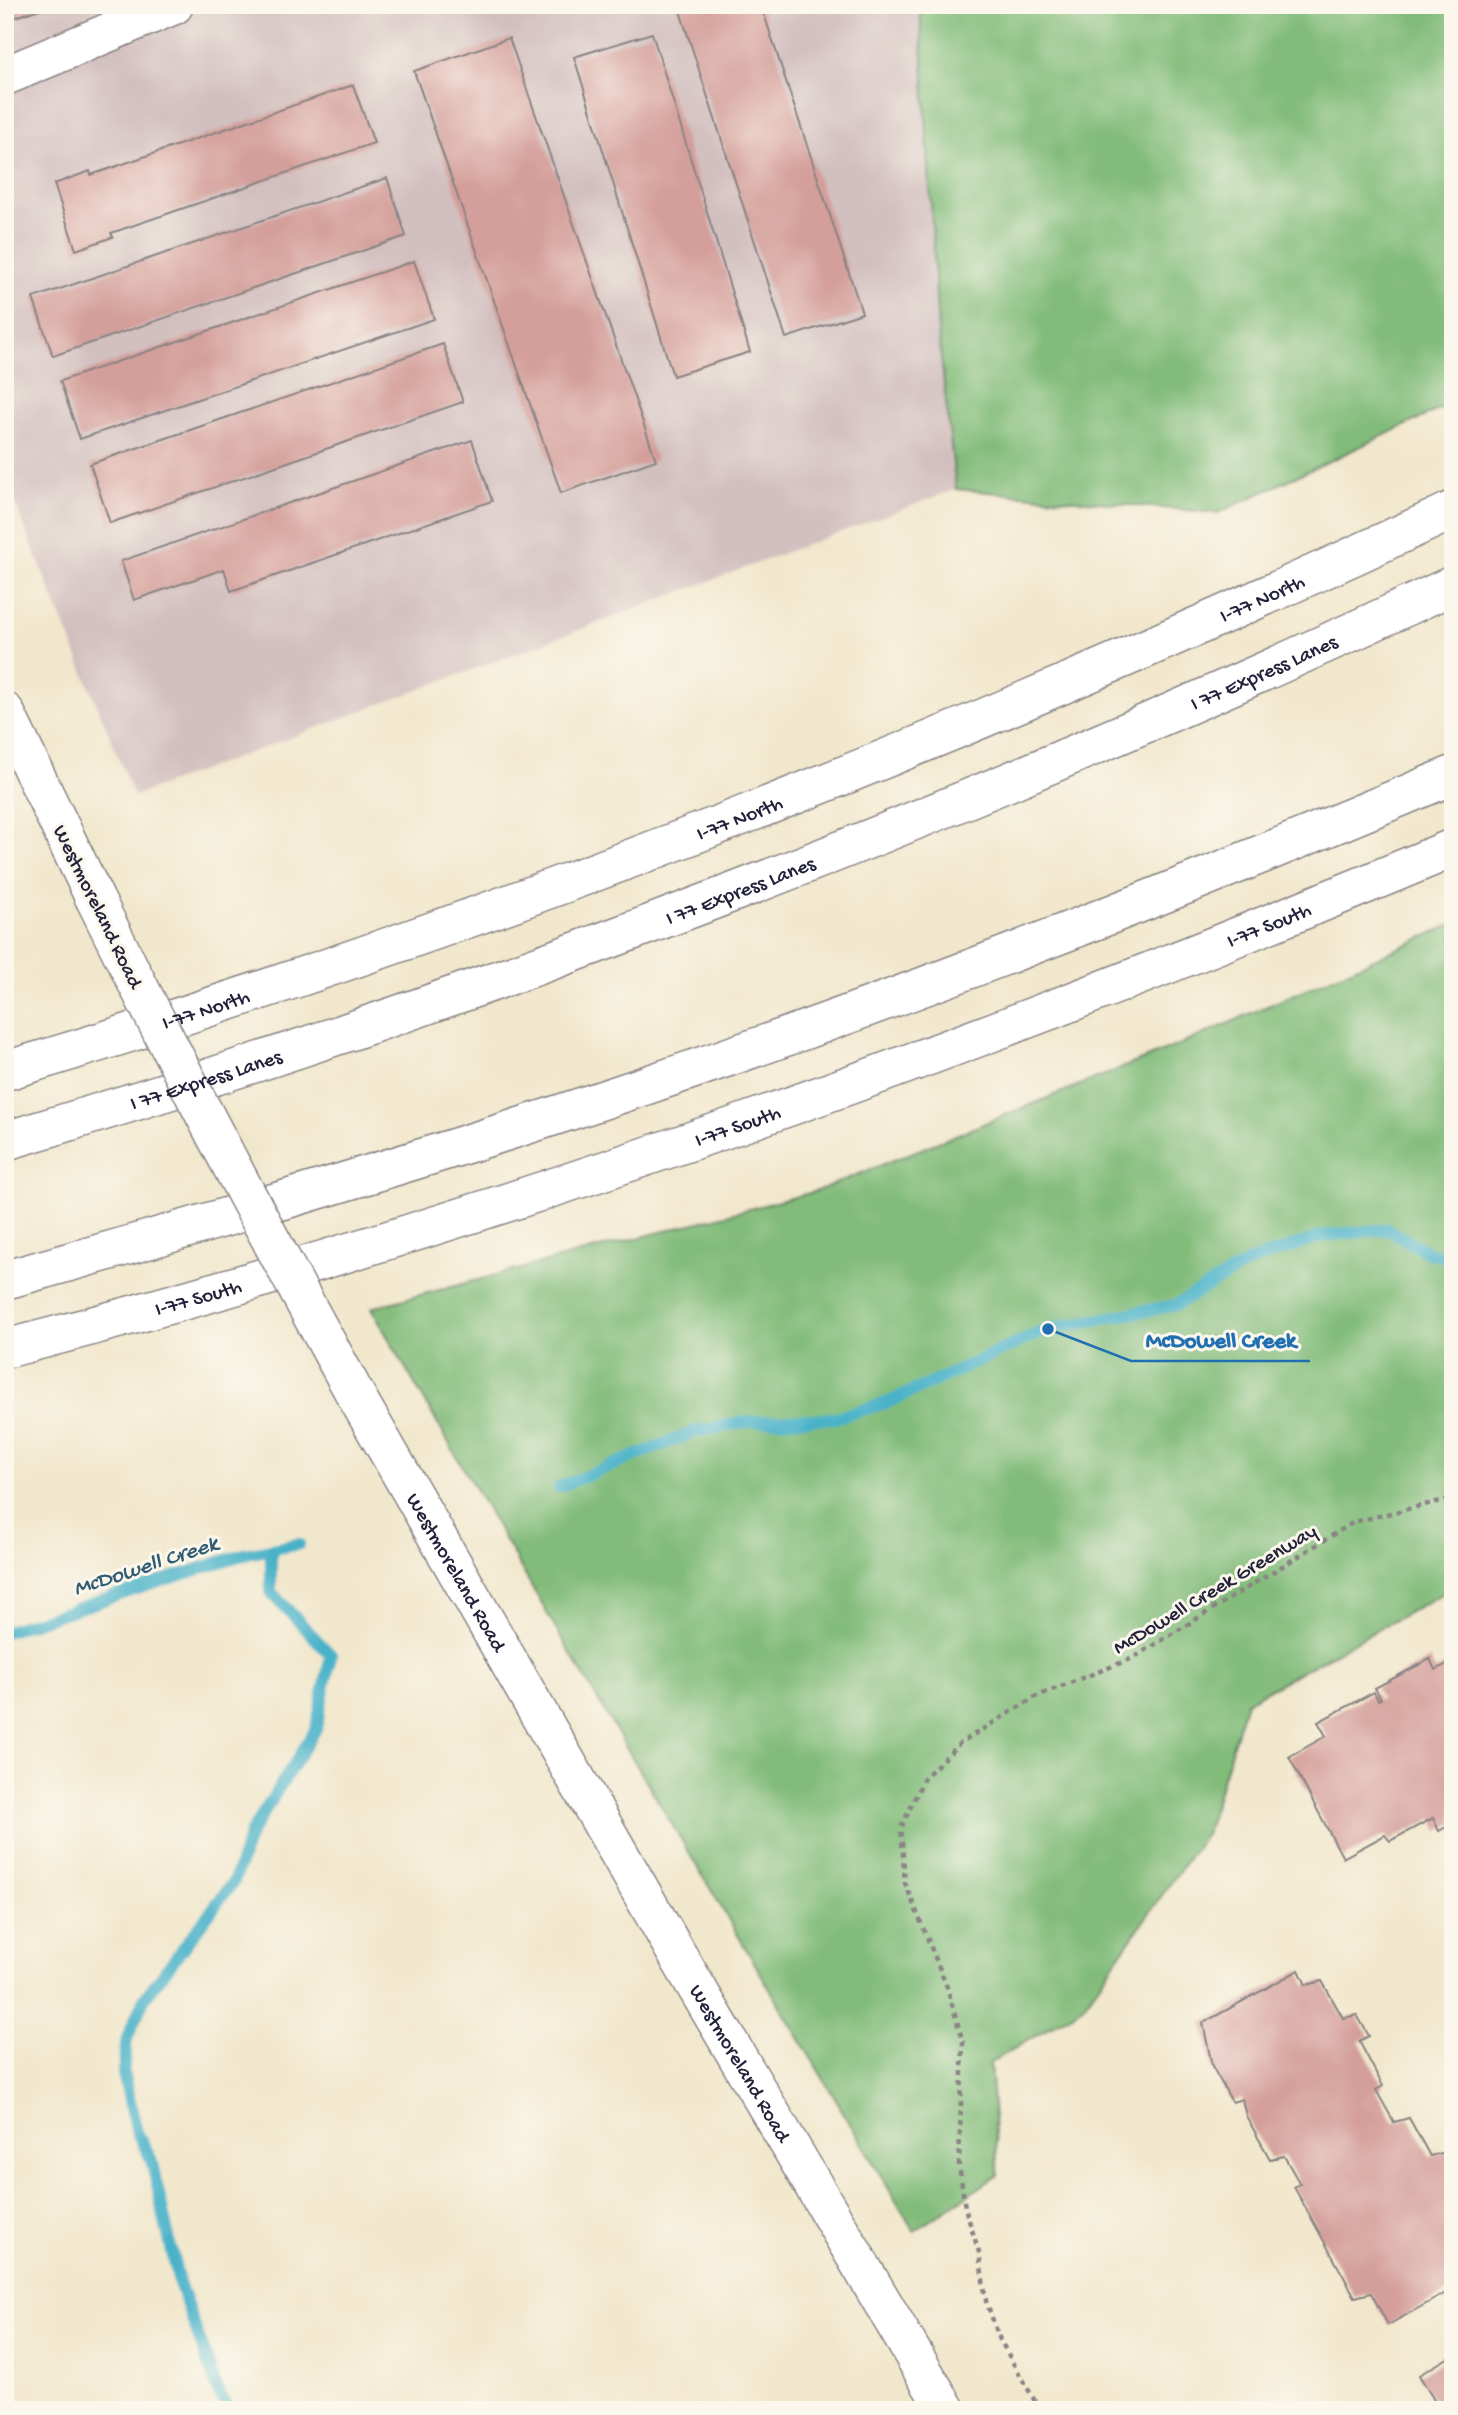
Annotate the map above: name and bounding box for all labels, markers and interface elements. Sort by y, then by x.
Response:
street label: I-77 North [1217,571,1310,631]
street label: I 77 Express Lanes [1188,631,1343,718]
street label: I-77 North [694,792,787,848]
street label: Westmoreland Road [45,822,147,995]
street label: I 77 Express Lanes [663,852,821,933]
street label: I-77 South [1224,899,1316,956]
street label: I-77 North [160,986,253,1038]
street label: I 77 Express Lanes [128,1046,287,1118]
street label: I-77 South [692,1102,785,1155]
street label: I-77 South [153,1276,245,1324]
callout: McDowell Creek [1131,1317,1310,1361]
text: McDowell Creek [1146,1329,1299,1356]
street label: Westmoreland Road [399,1490,510,1659]
street label: McDowell Creek Greenway [1109,1520,1322,1662]
water label: McDowell Creek [70,1530,224,1603]
street label: Westmoreland Road [682,1981,795,2149]

